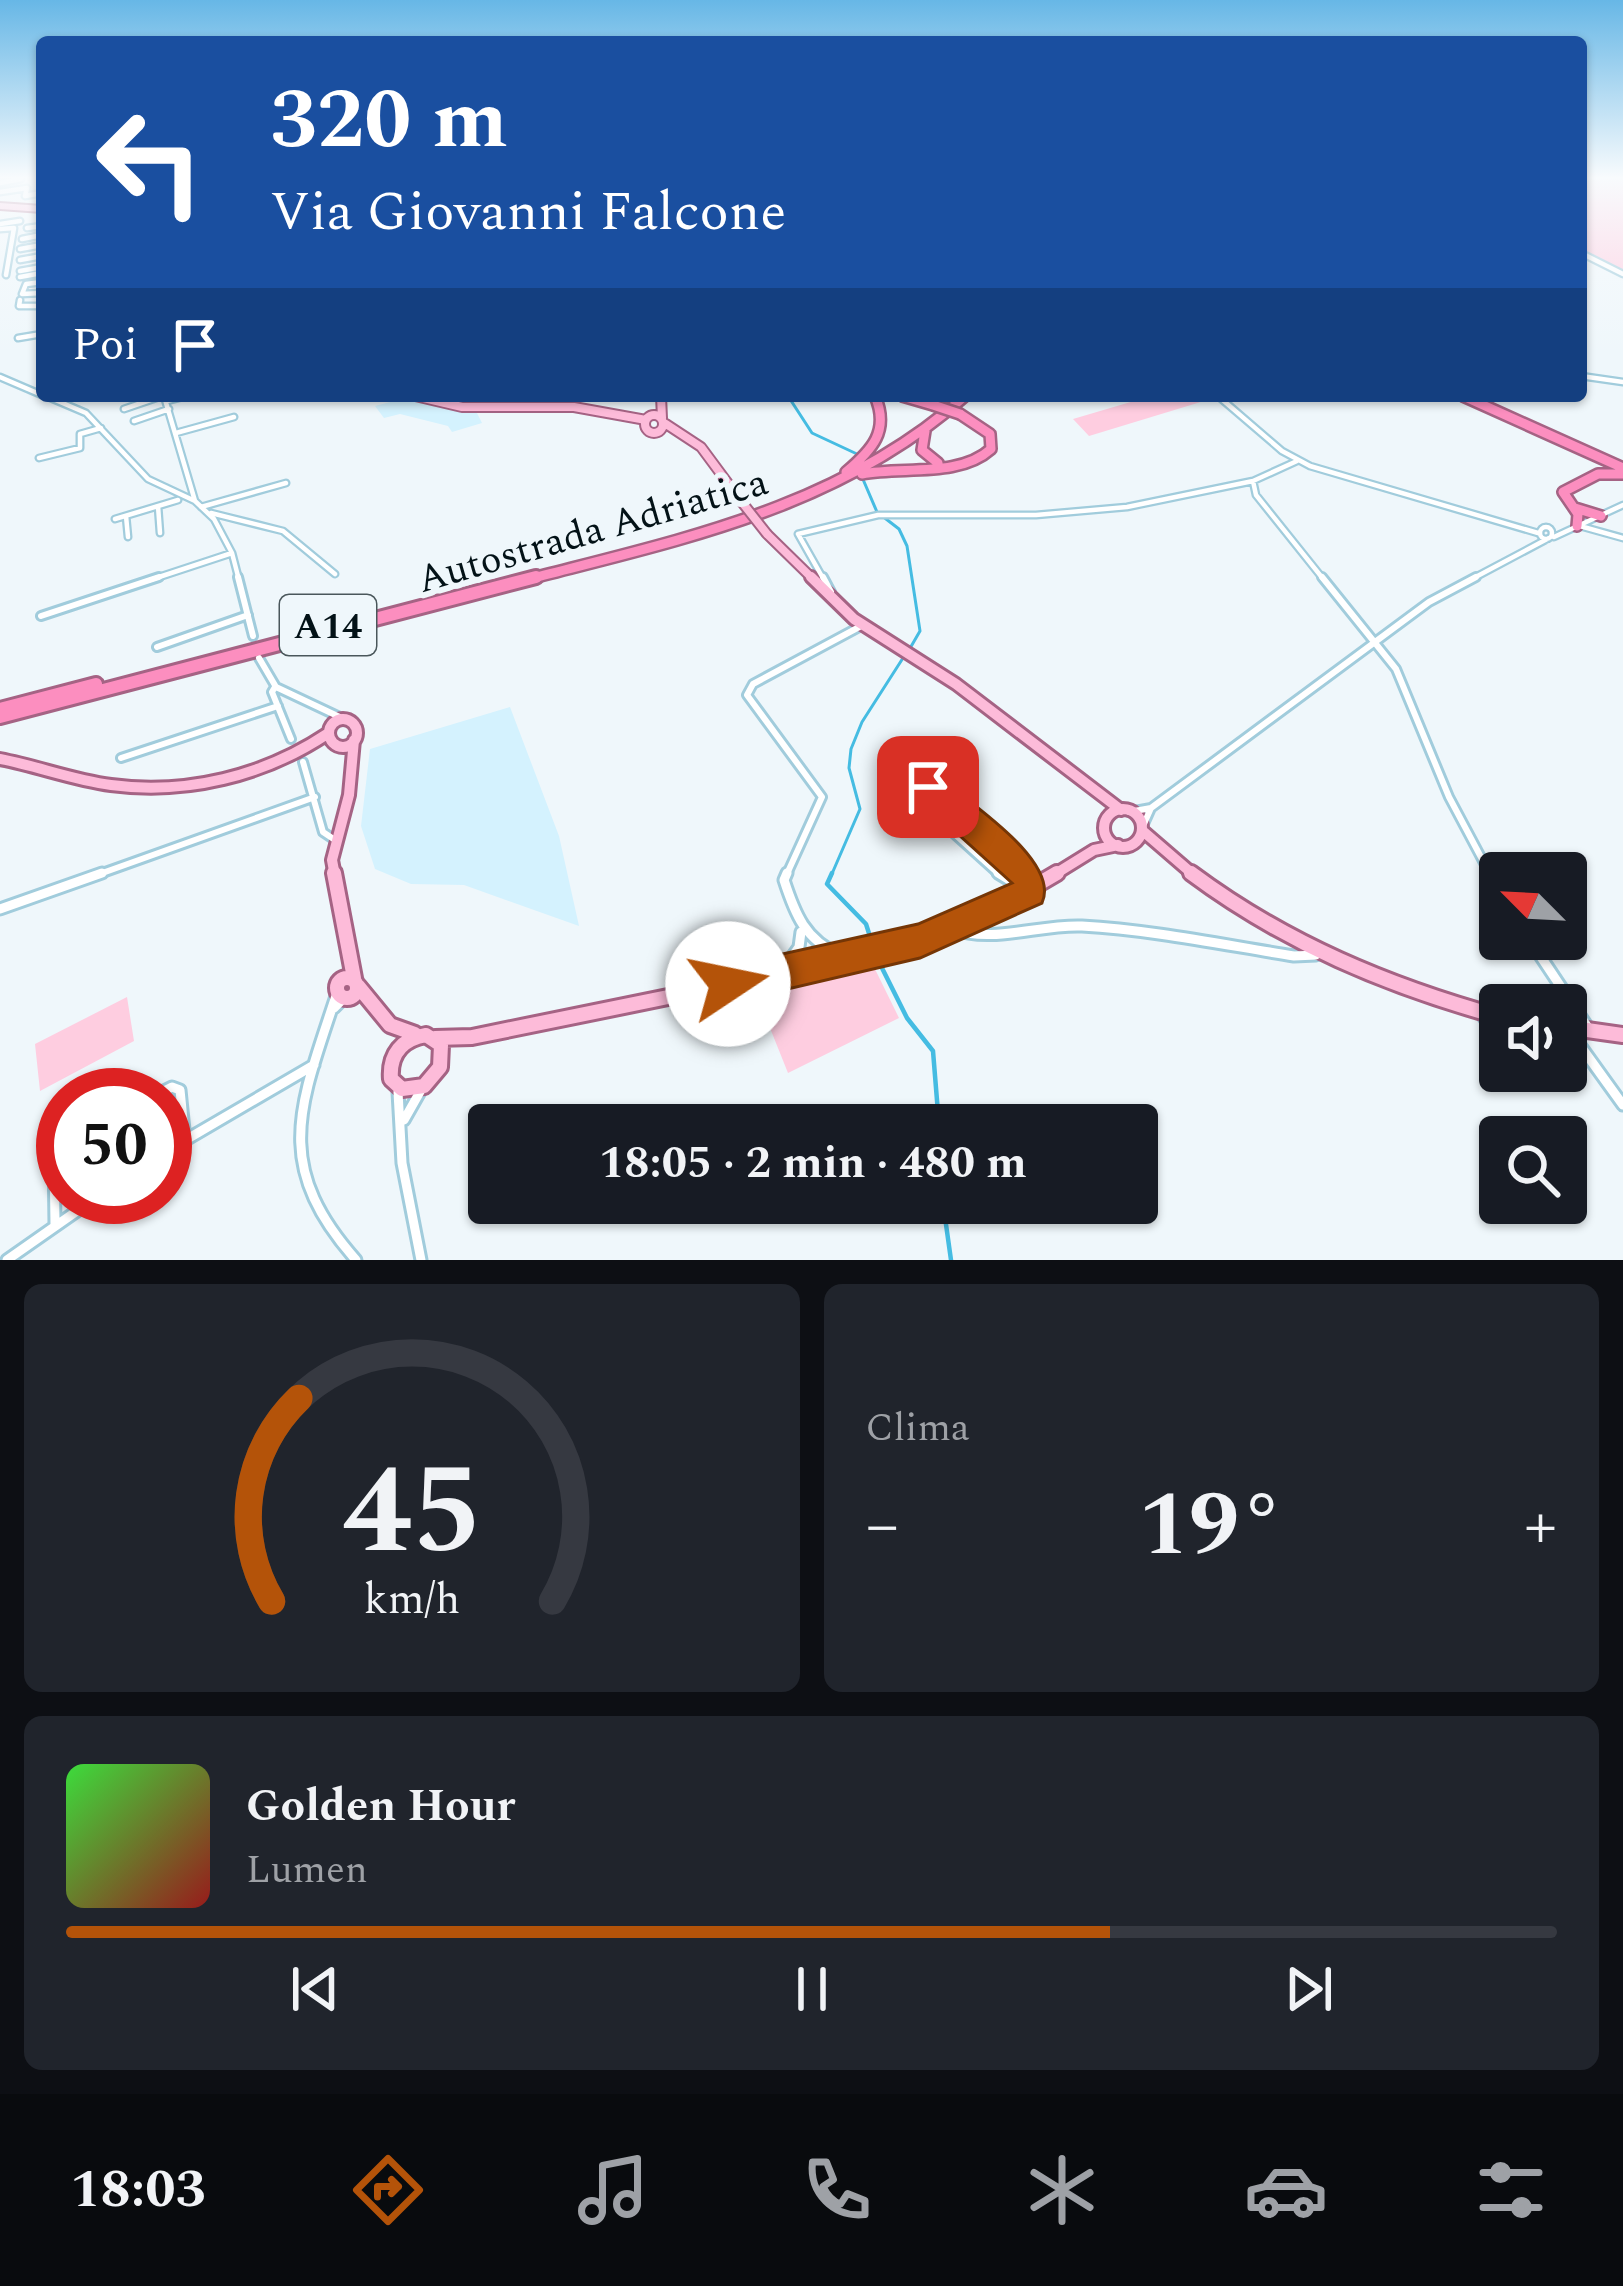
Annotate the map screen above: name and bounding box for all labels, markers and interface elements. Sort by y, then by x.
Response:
text: 320 m [270,57,508,185]
icon: left [72,84,228,240]
text: Via Giovanni Falcone [270,172,786,254]
text: Poi [72,311,138,380]
icon: arrive [162,312,228,378]
street label: Autostrada Adriatica [410,453,775,610]
road number: A14 [280,595,376,655]
pin [877,736,979,838]
icon: arrive [895,754,961,820]
north arrow [1479,852,1587,960]
map controls [1479,852,1587,1224]
position arrow [665,921,791,1047]
button: sound [1479,984,1587,1092]
speed limit sign: 50 [36,1068,192,1224]
button: search [1479,1116,1587,1224]
text: 18:05 · 2 min · 480 m [599,1129,1027,1198]
text: Clima [866,1399,970,1458]
text: 45 [342,1418,482,1608]
text: 19° [1138,1458,1284,1595]
text: − [866,1476,899,1577]
text: + [1524,1476,1557,1577]
text: km/h [363,1568,460,1633]
text: Golden Hour [246,1772,515,1841]
text: Lumen [246,1841,368,1900]
icon: previous [282,1956,348,2022]
icon: pause [779,1956,845,2022]
icon: next [1276,1956,1342,2022]
icon: directions [346,2148,430,2232]
icon: music [571,2148,655,2232]
icon: phone [795,2148,879,2232]
icon: climate [1020,2148,1104,2232]
icon: car [1244,2148,1328,2232]
icon: filters [1469,2148,1553,2232]
text: 18:03 [70,2149,206,2231]

